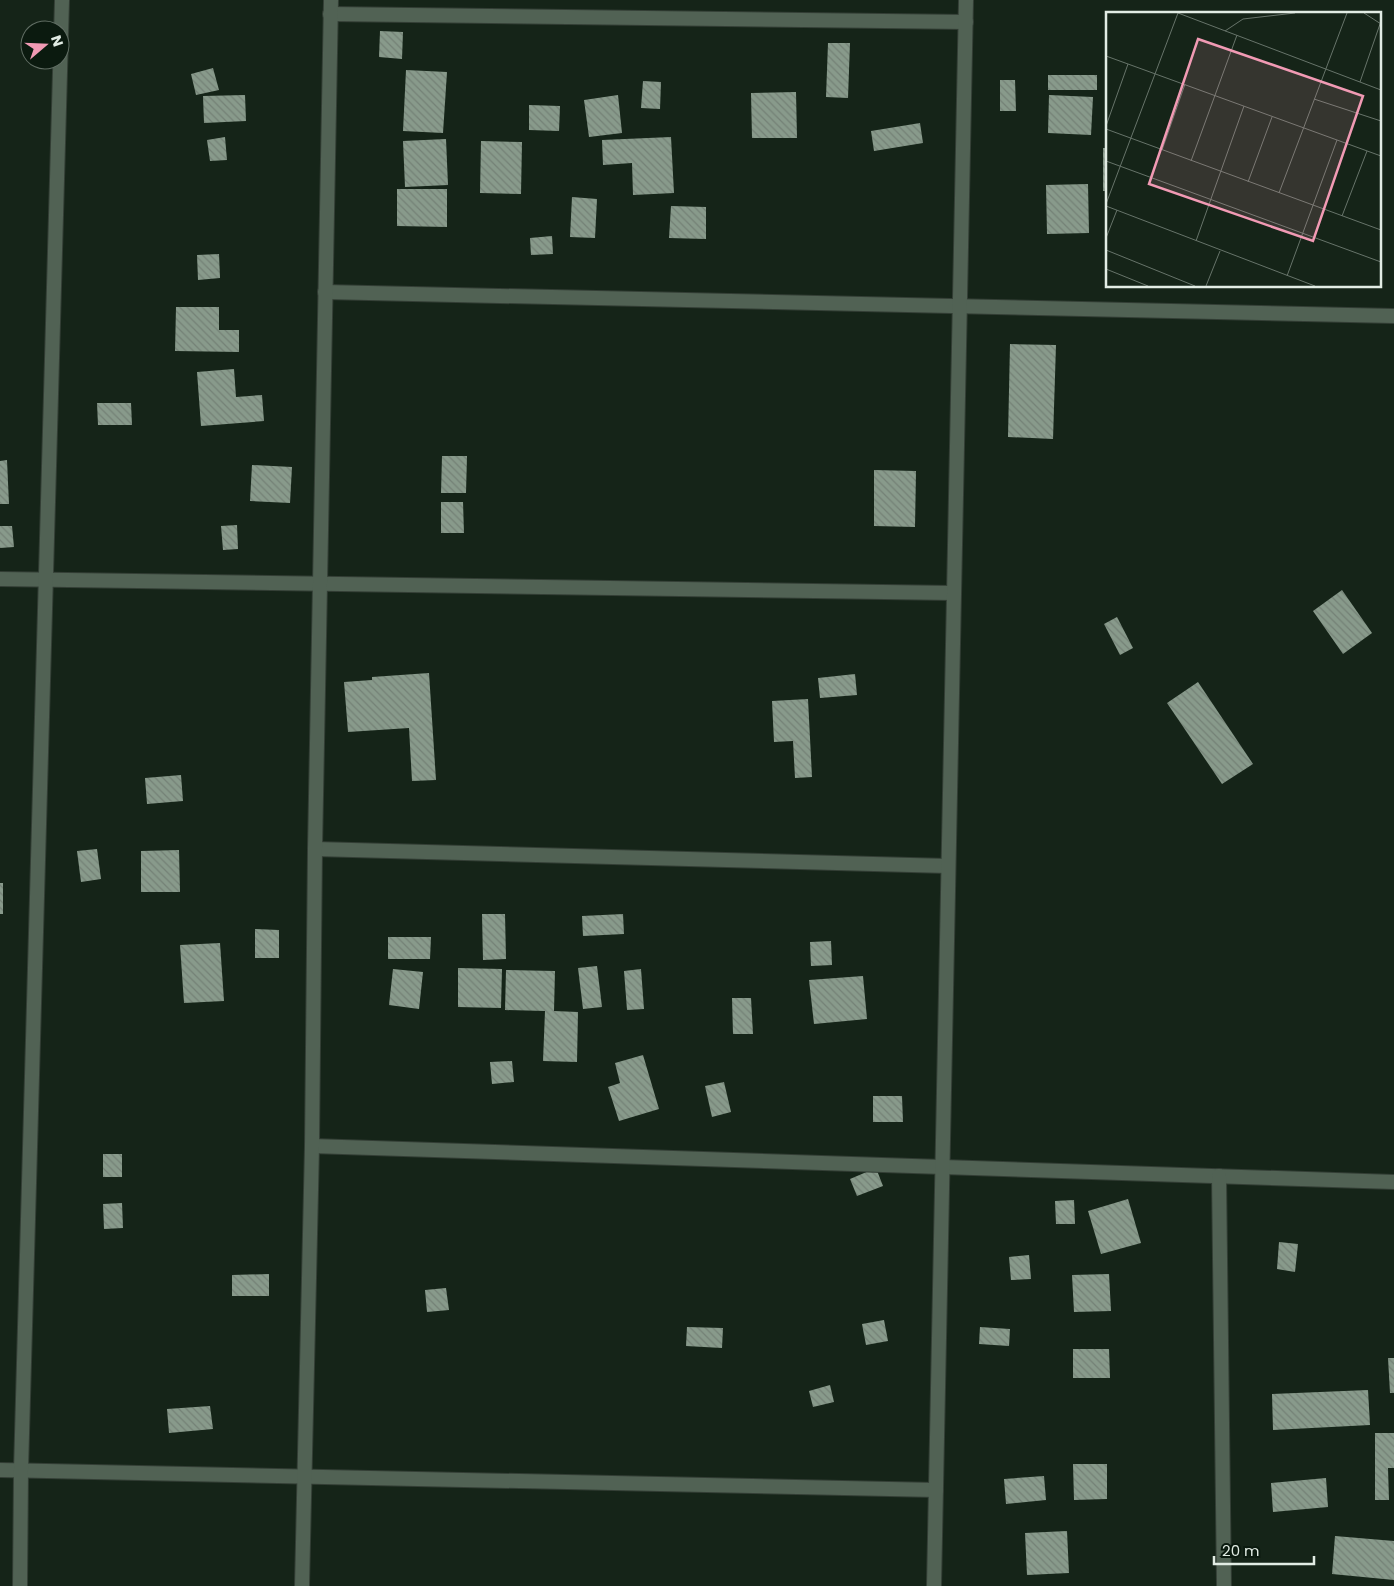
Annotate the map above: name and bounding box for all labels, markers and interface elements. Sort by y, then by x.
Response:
inset map [1106,12,1382,288]
north arrow [20,20,70,70]
text: N [46,33,68,49]
scale bar [1214,1534,1314,1566]
text: 20 m [1222,1540,1260,1561]

